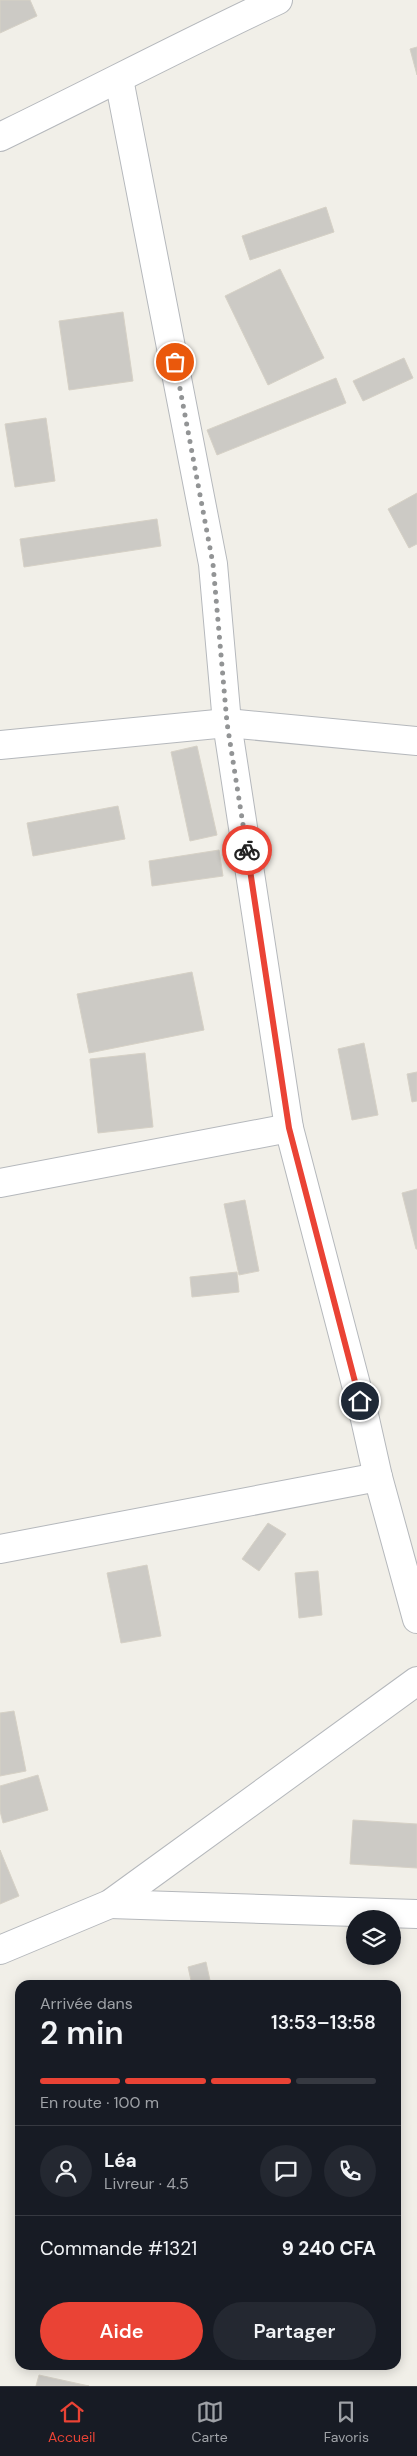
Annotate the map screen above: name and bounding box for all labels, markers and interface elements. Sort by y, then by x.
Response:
pin [154,341,196,383]
icon: bag [161,348,189,376]
courier [222,825,272,875]
icon: bike [233,836,261,864]
pin [339,1380,381,1422]
icon: home [346,1387,374,1415]
map controls [346,1910,401,1965]
button: layers [346,1910,401,1965]
text: Arrivée dans [40,1993,133,2014]
text: 13:53–13:58 [271,2010,376,2035]
text: 2 min [40,2012,124,2054]
text: En route · 100 m [40,2092,159,2113]
button: person [40,2145,92,2197]
button: chat [260,2145,312,2197]
button: phone [324,2145,376,2197]
text: Léa [104,2148,137,2173]
text: Livreur · 4.5 [104,2173,189,2194]
text: Commande #1321 [40,2236,197,2261]
text: 9 240 CFA [282,2236,376,2261]
button: Aide [40,2302,203,2360]
button: Partager [213,2302,376,2360]
tab: Accueil [48,2398,95,2446]
tab: Carte [192,2398,228,2446]
tab: Favoris [324,2398,369,2446]

